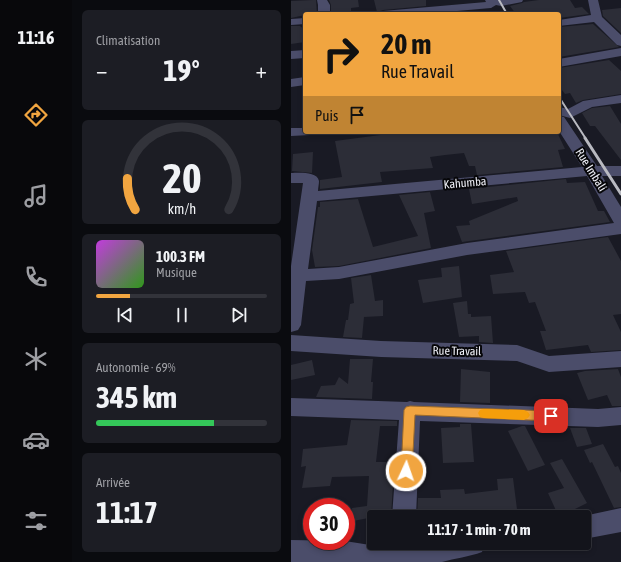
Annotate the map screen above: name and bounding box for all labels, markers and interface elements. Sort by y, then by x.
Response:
text: 11:16 [17,27,55,48]
icon: right [315,28,367,80]
text: 20 m [381,28,431,60]
text: Climatisation [96,33,160,48]
text: 19° [163,53,200,87]
text: − [96,57,107,83]
text: + [256,57,267,83]
text: Rue Travail [381,61,454,82]
icon: directions [22,101,50,129]
icon: arrive [346,104,368,126]
text: Puis [315,107,338,124]
street label: Rue Imbali [572,146,610,194]
text: 20 [162,153,201,201]
street label: Kahumba [443,174,487,192]
icon: music [22,182,50,210]
text: km/h [167,200,196,216]
text: 100.3 FM [156,248,205,265]
icon: phone [22,263,50,291]
text: Musique [156,265,197,280]
icon: previous [114,304,136,326]
icon: pause [171,304,193,326]
icon: next [228,304,250,326]
street label: Rue Travail [433,344,482,358]
icon: climate [22,345,50,373]
text: Autonomie · 69% [96,360,176,375]
text: 345 km [96,380,177,414]
pin [534,399,568,433]
icon: arrive [540,405,562,427]
icon: car [22,426,50,454]
position arrow [385,450,427,492]
text: Arrivée [96,475,130,490]
text: 11:17 [96,495,158,529]
speed limit sign: 30 [303,498,355,550]
icon: filters [22,507,50,535]
text: 11:17 · 1 min · 70 m [427,521,531,538]

